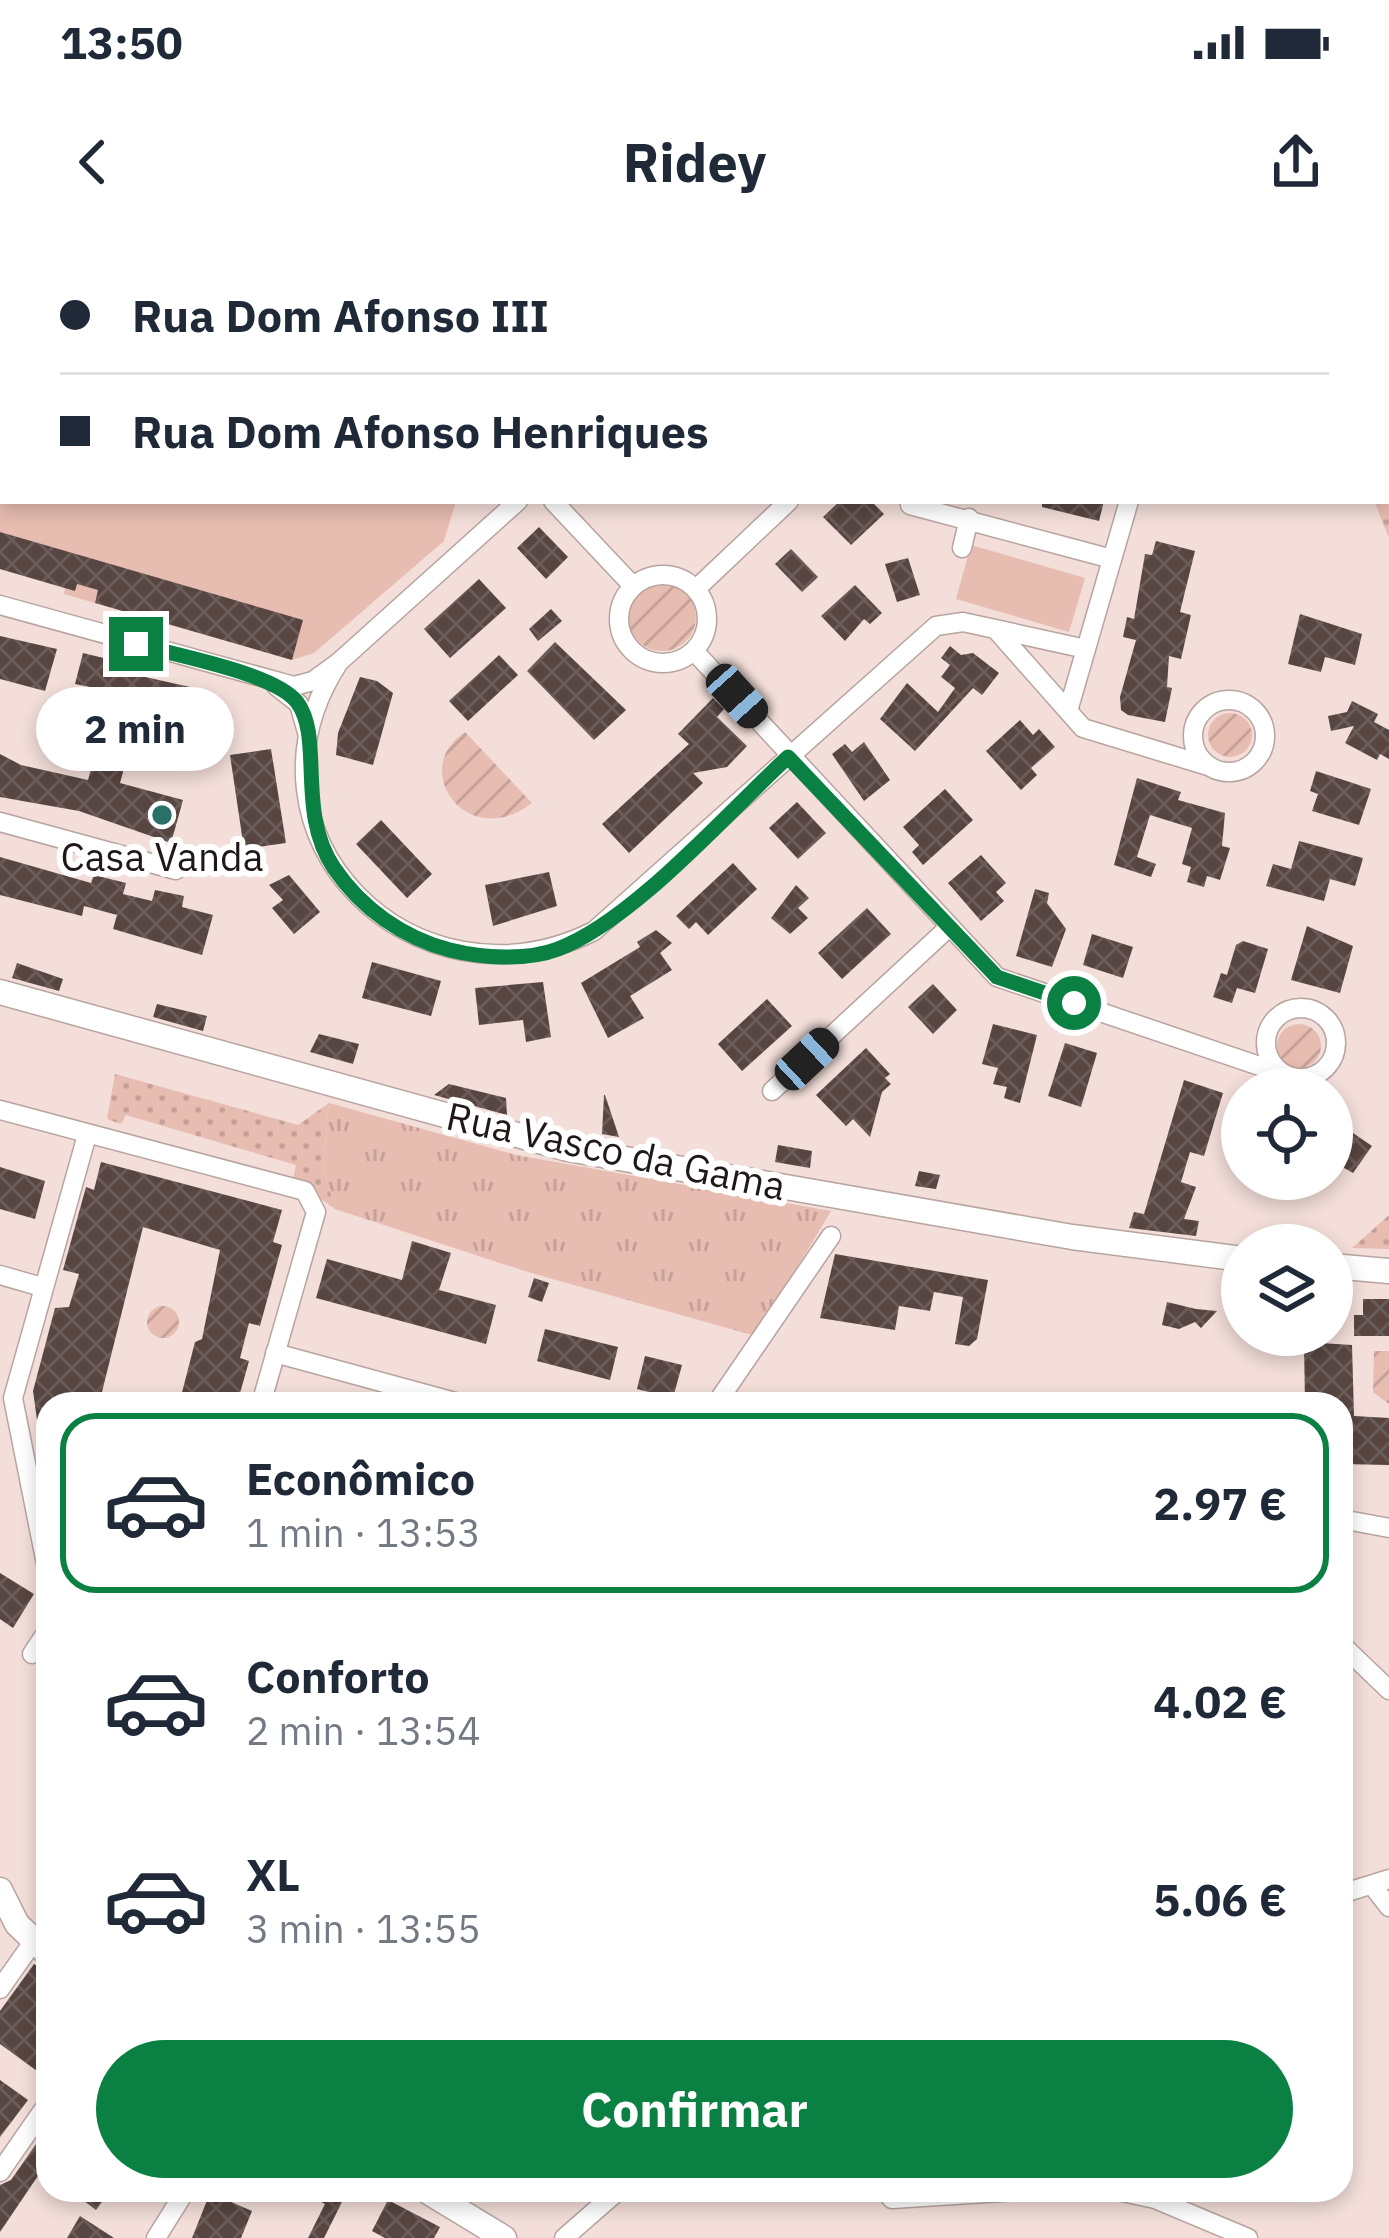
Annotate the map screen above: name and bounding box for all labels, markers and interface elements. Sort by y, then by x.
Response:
text: 13:50 [60,13,183,71]
text: Ridey [623,127,766,197]
icon: back [60,129,126,195]
icon: share [1263,129,1329,195]
text: Rua Dom Afonso III [132,286,549,344]
text: Rua Dom Afonso Henriques [132,402,709,460]
route end [109,617,163,671]
car [700,657,774,735]
callout: 2 min [37,686,235,770]
text: 2 min [84,703,186,754]
marker: Casa Vanda [149,802,175,828]
place label: Casa Vanda [60,831,264,882]
route start [1047,976,1101,1030]
car [768,1021,846,1097]
map controls [1221,1068,1353,1356]
button: locate [1221,1068,1353,1200]
street label: Rua Vasco da Gama [442,1090,790,1211]
button: layers [1221,1224,1353,1356]
icon: car [102,1449,210,1557]
text: Econômico [246,1449,475,1507]
text: 2.97 € [1153,1474,1287,1532]
text: 1 min · 13:53 [246,1507,481,1558]
icon: car [102,1647,210,1755]
text: Conforto [246,1647,430,1705]
text: 4.02 € [1153,1672,1287,1730]
text: 2 min · 13:54 [246,1705,481,1756]
icon: car [102,1845,210,1953]
text: XL [246,1845,300,1903]
text: 5.06 € [1153,1870,1287,1928]
text: 3 min · 13:55 [246,1903,481,1954]
button: Confirmar [96,2040,1293,2178]

